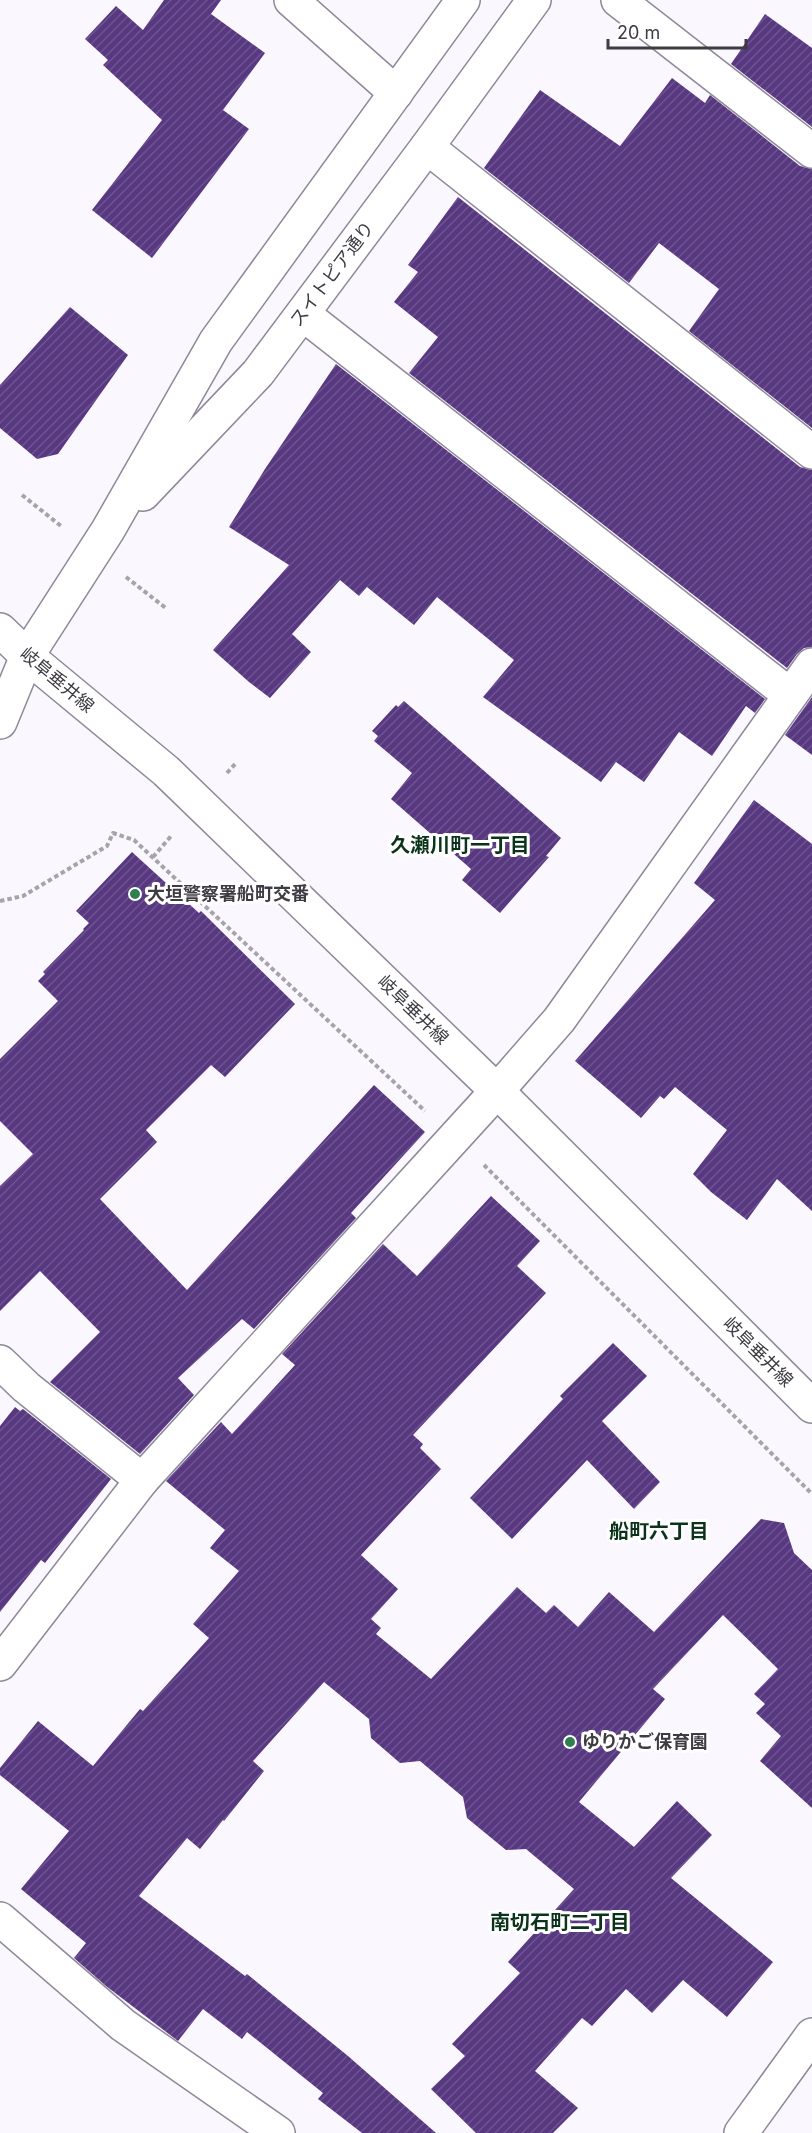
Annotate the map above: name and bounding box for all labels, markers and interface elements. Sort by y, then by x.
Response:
scale bar [608,12,746,50]
text: 20 m [617,22,660,43]
street label: スイトピア通り [285,217,378,330]
street label: 岐阜垂井線 [16,643,99,717]
district label: 久瀬川町一丁目 [390,833,530,857]
place label: 大垣警察署船町交番 [147,883,309,904]
marker: 大垣警察署船町交番 [128,887,142,901]
street label: 岐阜垂井線 [374,971,453,1048]
street label: 岐阜垂井線 [719,1312,798,1391]
district label: 船町六丁目 [609,1519,709,1543]
place label: ゆりかご保育園 [582,1731,708,1752]
marker: ゆりかご保育園 [563,1735,577,1749]
district label: 南切石町二丁目 [490,1910,630,1934]

